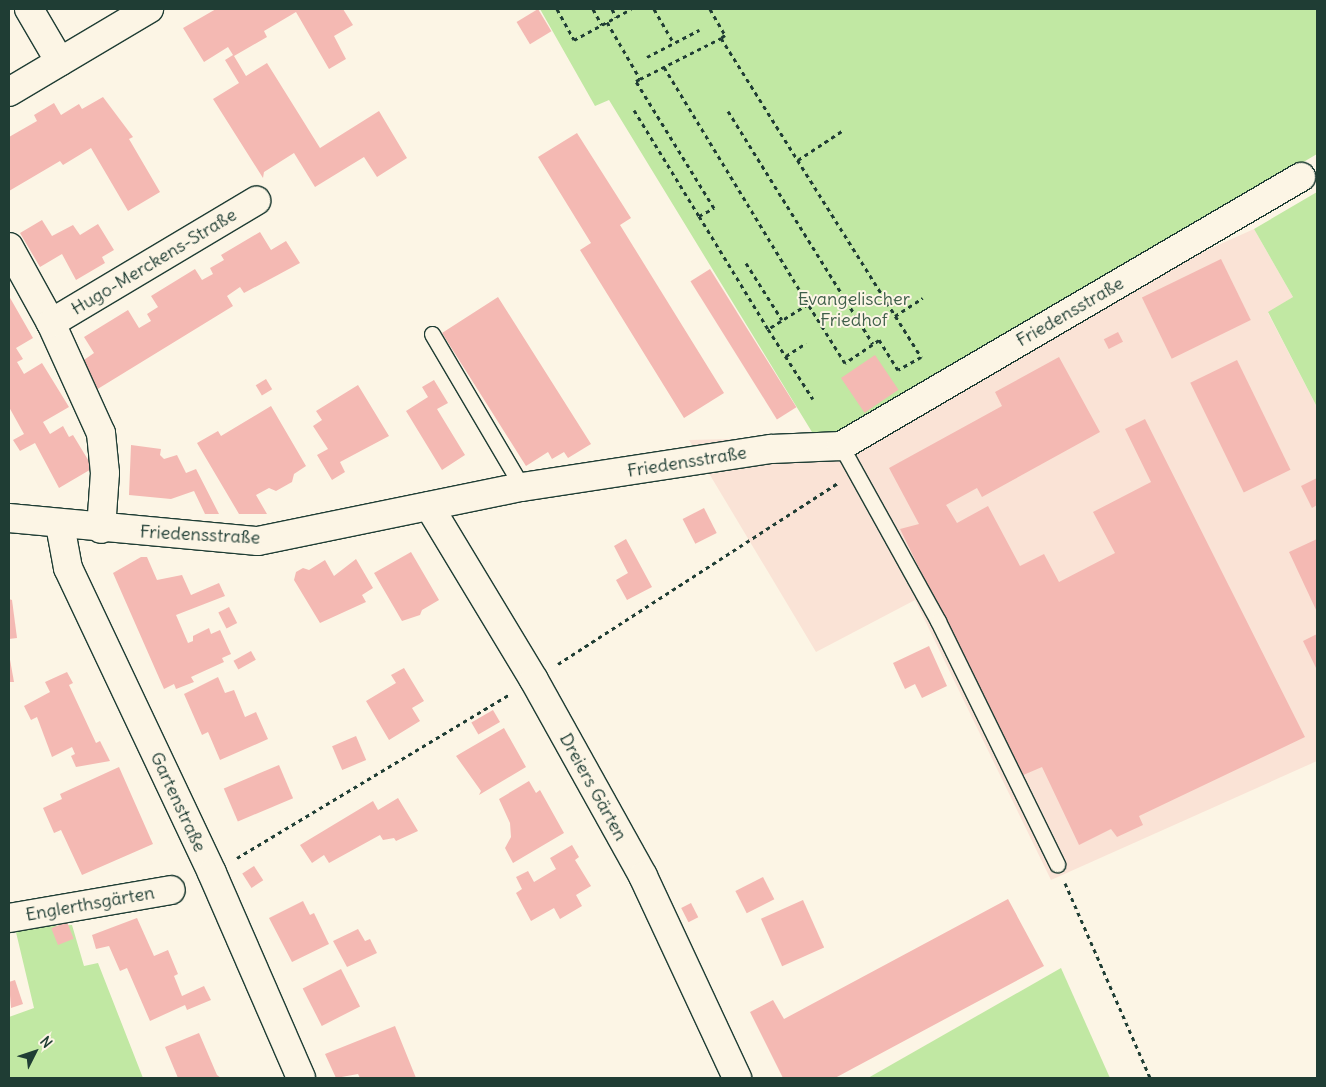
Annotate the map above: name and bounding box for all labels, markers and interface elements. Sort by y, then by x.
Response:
street label: Hugo-Merckens-Straße [68,204,240,320]
street label: Friedensstraße [1012,273,1128,351]
park label: Evangelischer Friedhof [798,289,910,332]
street label: Friedensstraße [626,442,748,482]
street label: Friedensstraße [139,521,261,549]
street label: Dreiers Gärten [555,730,631,844]
street label: Gartenstraße [145,749,211,855]
street label: Englerthsgärten [24,882,156,926]
north arrow [10,1027,60,1077]
text: N [36,1033,56,1052]

